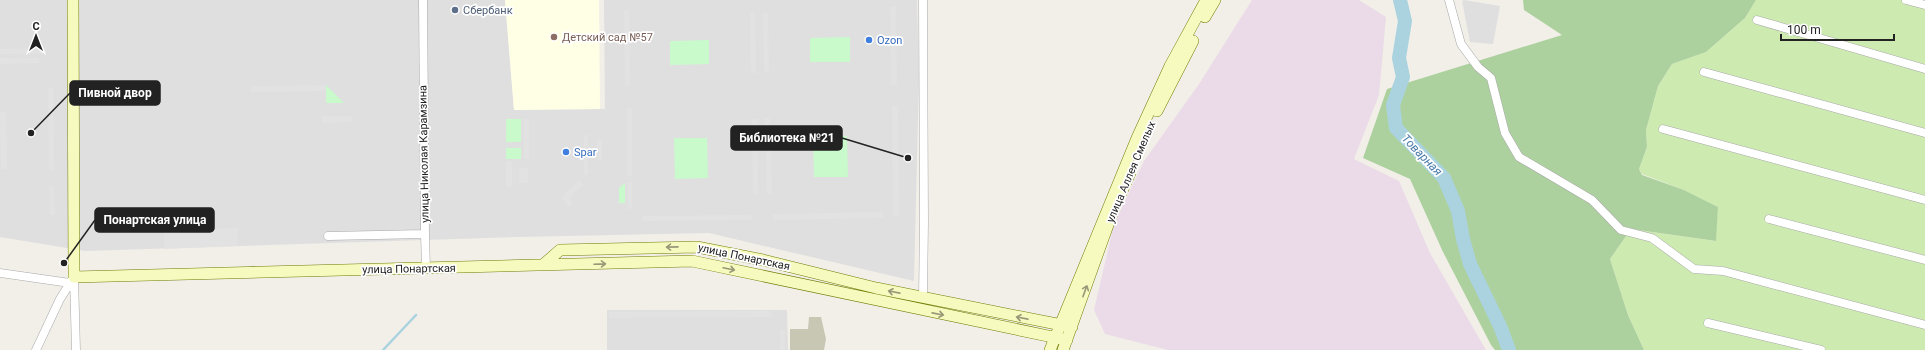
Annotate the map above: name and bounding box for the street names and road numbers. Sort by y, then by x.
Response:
street label: улица Николая Карамзина [416,85,432,223]
street label: улица Аллея Смелых [1104,119,1158,225]
street label: улица Понартская [697,241,791,273]
street label: улица Понартская [362,262,456,276]

